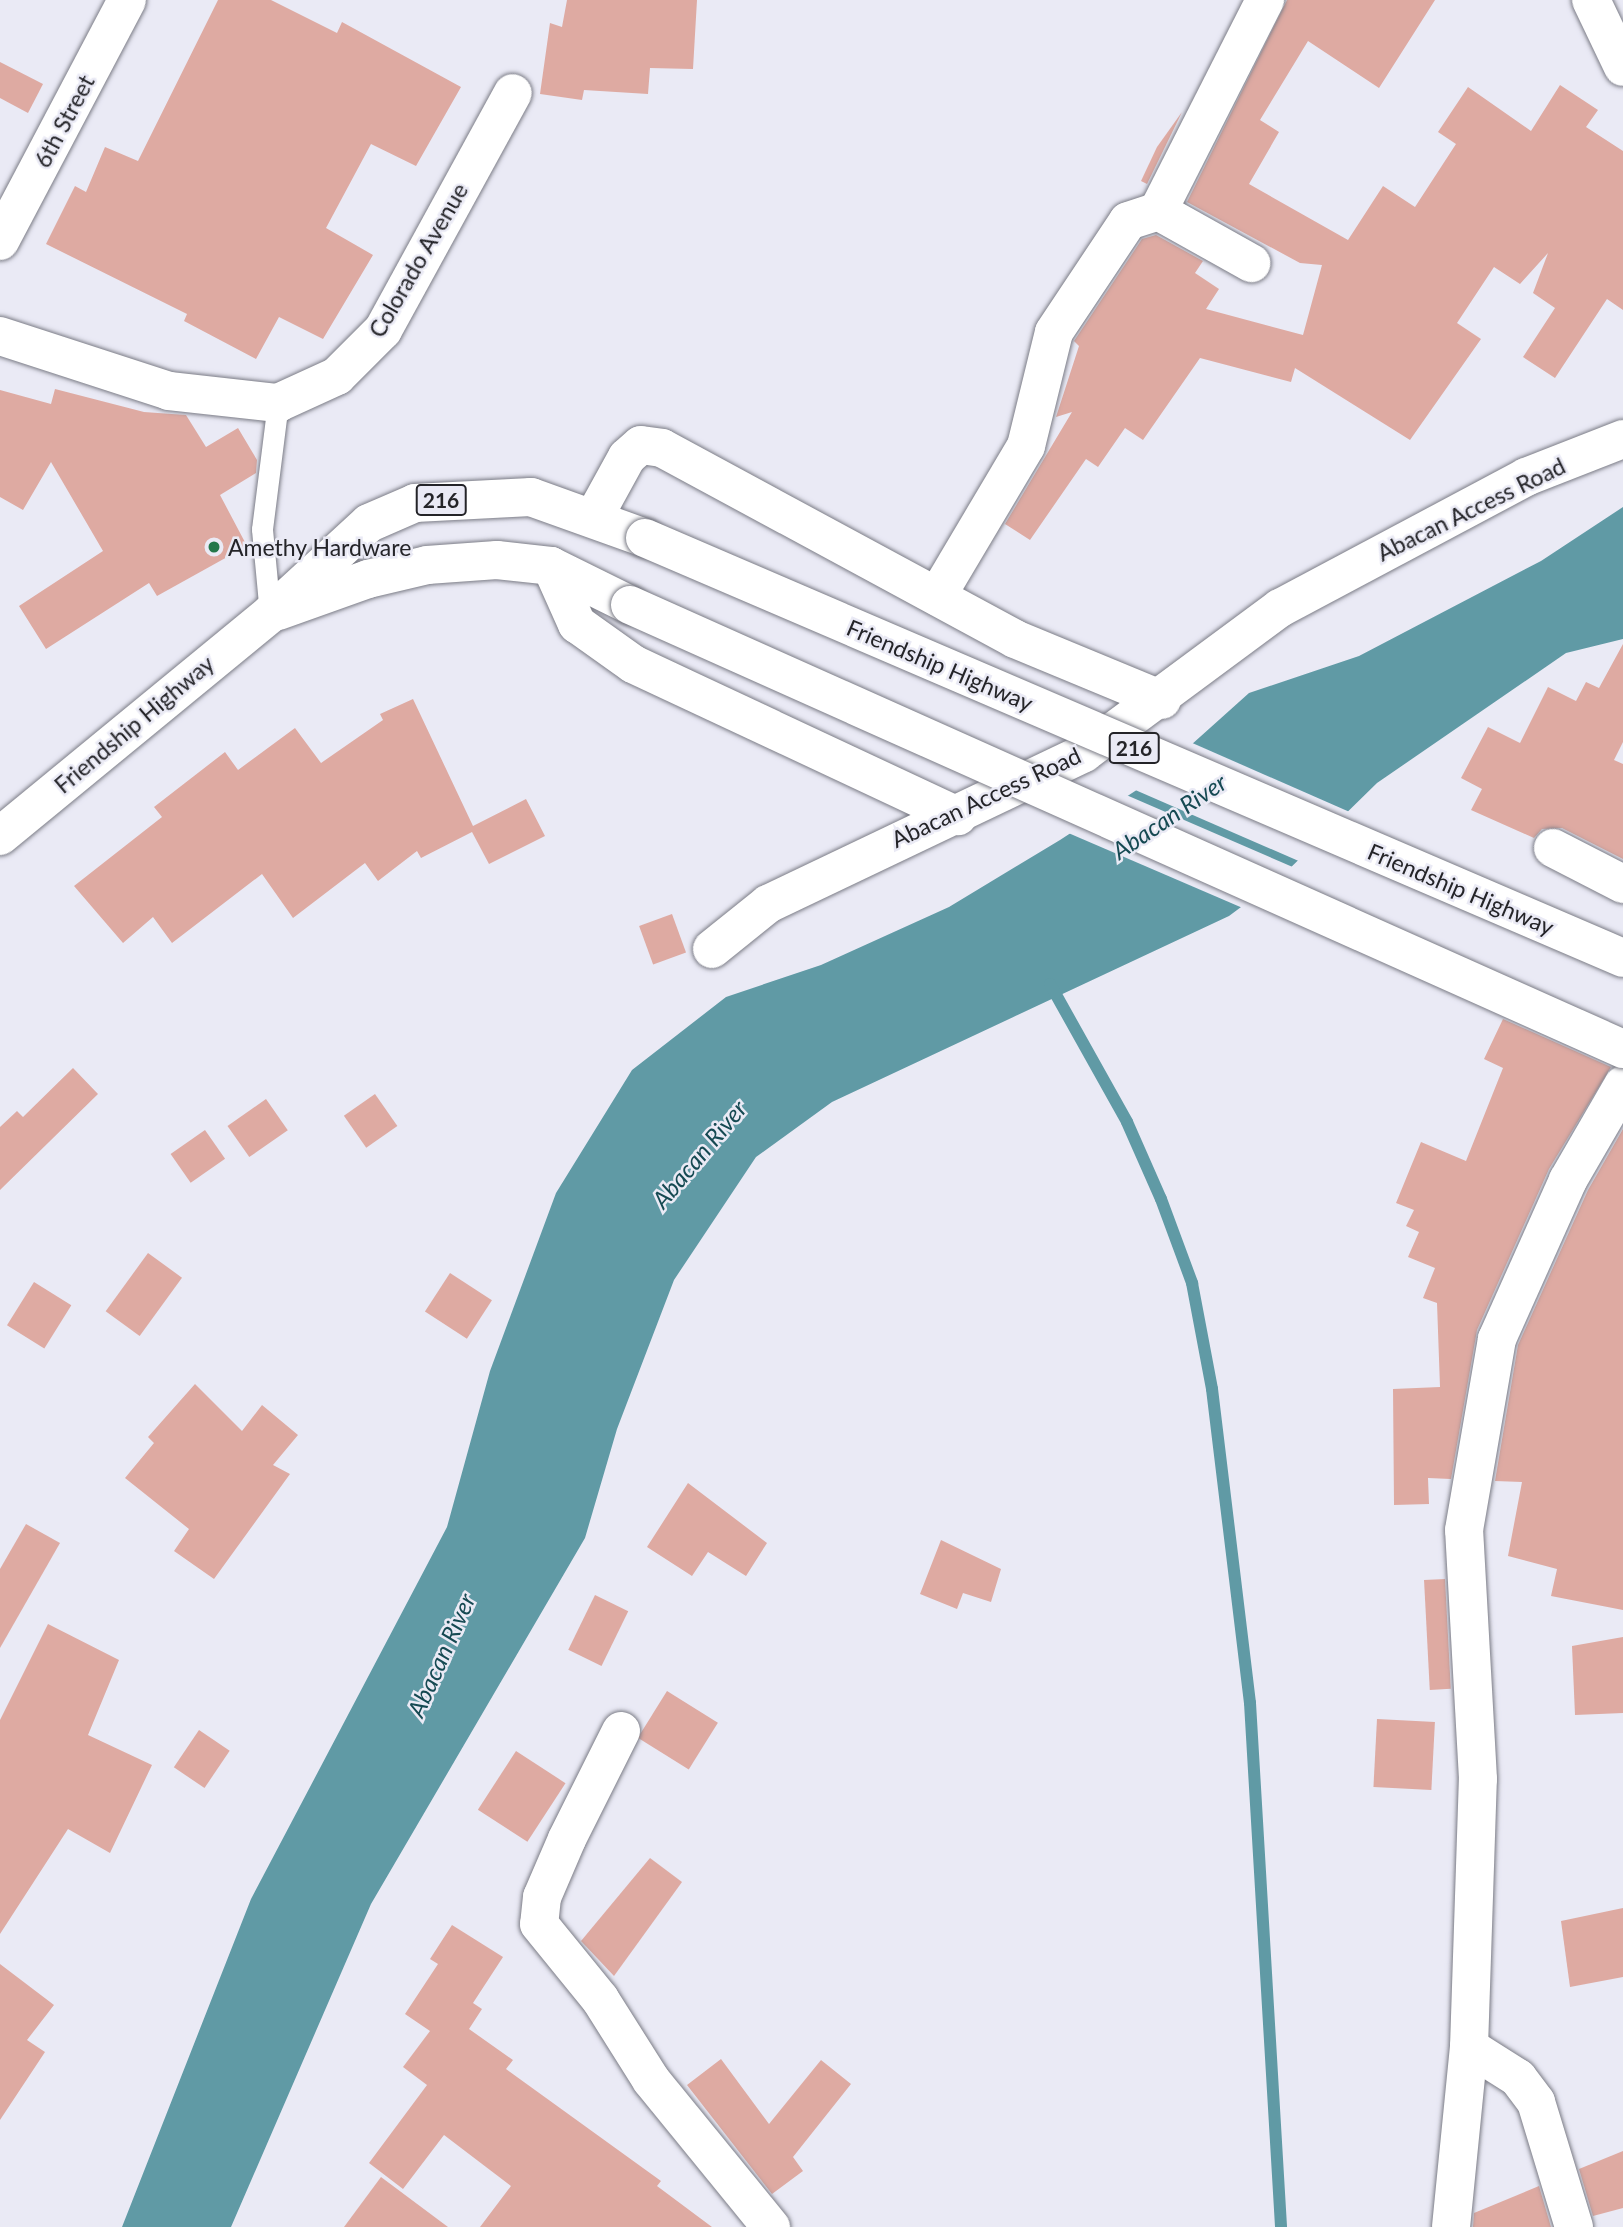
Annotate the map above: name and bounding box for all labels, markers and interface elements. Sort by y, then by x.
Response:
street label: 6th Street [28,70,100,172]
street label: Colorado Avenue [362,178,474,342]
street label: Abacan Access Road [1372,451,1570,567]
road number: 216 [415,482,467,518]
place label: Amethy Hardware [228,533,412,561]
marker: Amethy Hardware [206,539,222,555]
street label: Friendship Highway [843,613,1037,717]
street label: Friendship Highway [49,649,219,799]
road number: 216 [1108,730,1160,766]
street label: Abacan Access Road [886,741,1086,853]
water label: Abacan River [1106,767,1232,865]
street label: Friendship Highway [1364,837,1558,941]
water label: Abacan River [646,1094,752,1214]
water label: Abacan River [401,1589,481,1721]

